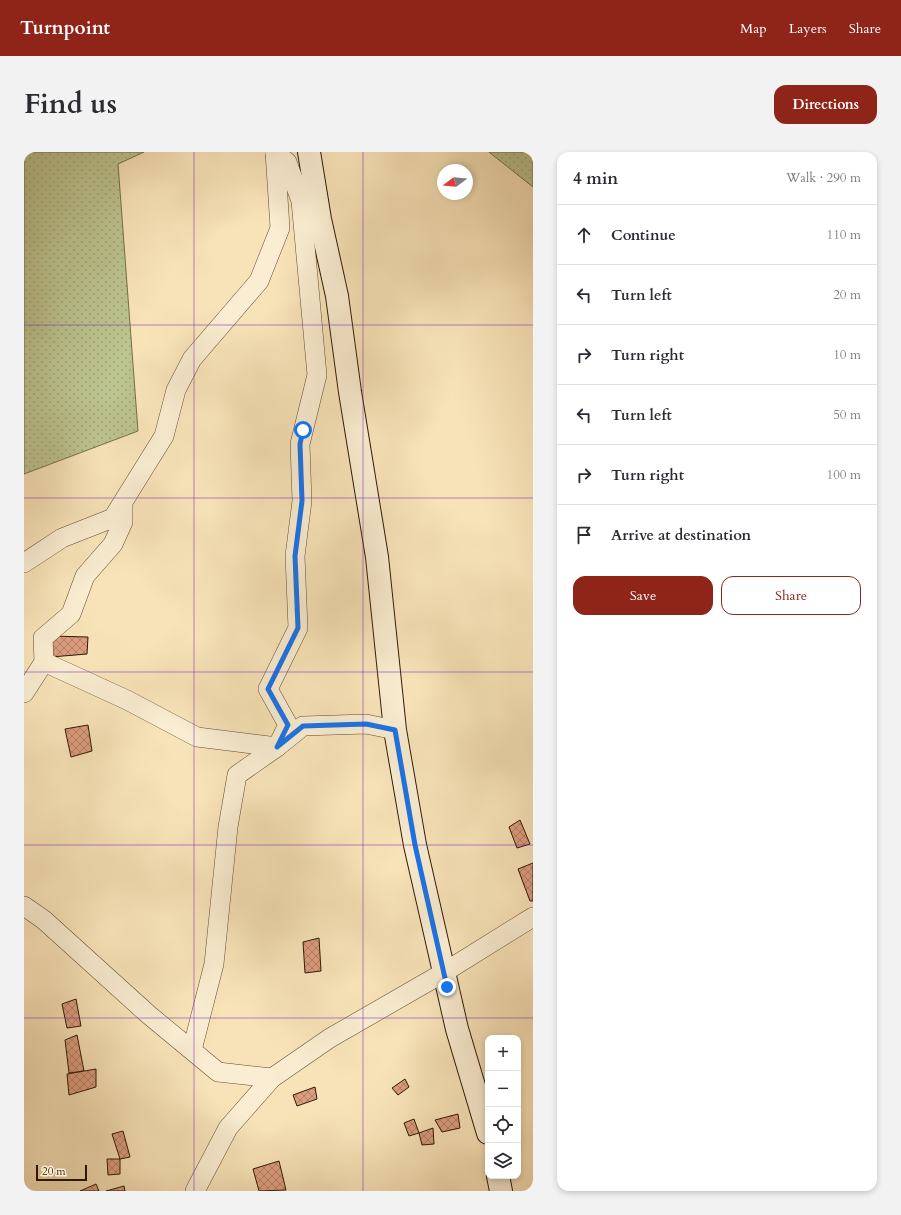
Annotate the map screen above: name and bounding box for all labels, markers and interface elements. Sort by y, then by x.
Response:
text: Turnpoint [20,15,110,41]
text: Map [740,19,767,38]
text: Layers [789,19,827,38]
text: Share [849,19,881,38]
text: Find us [24,85,117,123]
button: Directions [774,85,877,124]
north arrow [437,164,473,200]
text: 4 min [573,167,618,190]
text: Walk · 290 m [786,169,861,187]
icon: ahead [573,224,595,246]
text: Continue [611,225,676,245]
text: 110 m [827,226,861,244]
icon: left [573,284,595,306]
text: Turn left [611,285,672,305]
text: 20 m [833,286,861,304]
icon: right [573,344,595,366]
text: Turn right [611,345,684,365]
text: 10 m [833,346,861,364]
icon: left [573,404,595,426]
text: Turn left [611,405,672,425]
text: 50 m [833,406,861,424]
route start [294,421,312,439]
icon: right [573,464,595,486]
text: Turn right [611,465,684,485]
text: 100 m [827,466,861,484]
icon: arrive [573,524,595,546]
text: Arrive at destination [611,525,751,545]
button: Save [573,576,713,615]
button: Share [721,576,861,615]
route end [438,978,456,996]
map controls [485,1035,521,1179]
button: + [485,1035,521,1071]
button: − [485,1071,521,1107]
button: locate [485,1107,521,1143]
button: layers [485,1143,521,1179]
scale bar [36,1163,87,1182]
text: 20 m [42,1164,66,1179]

